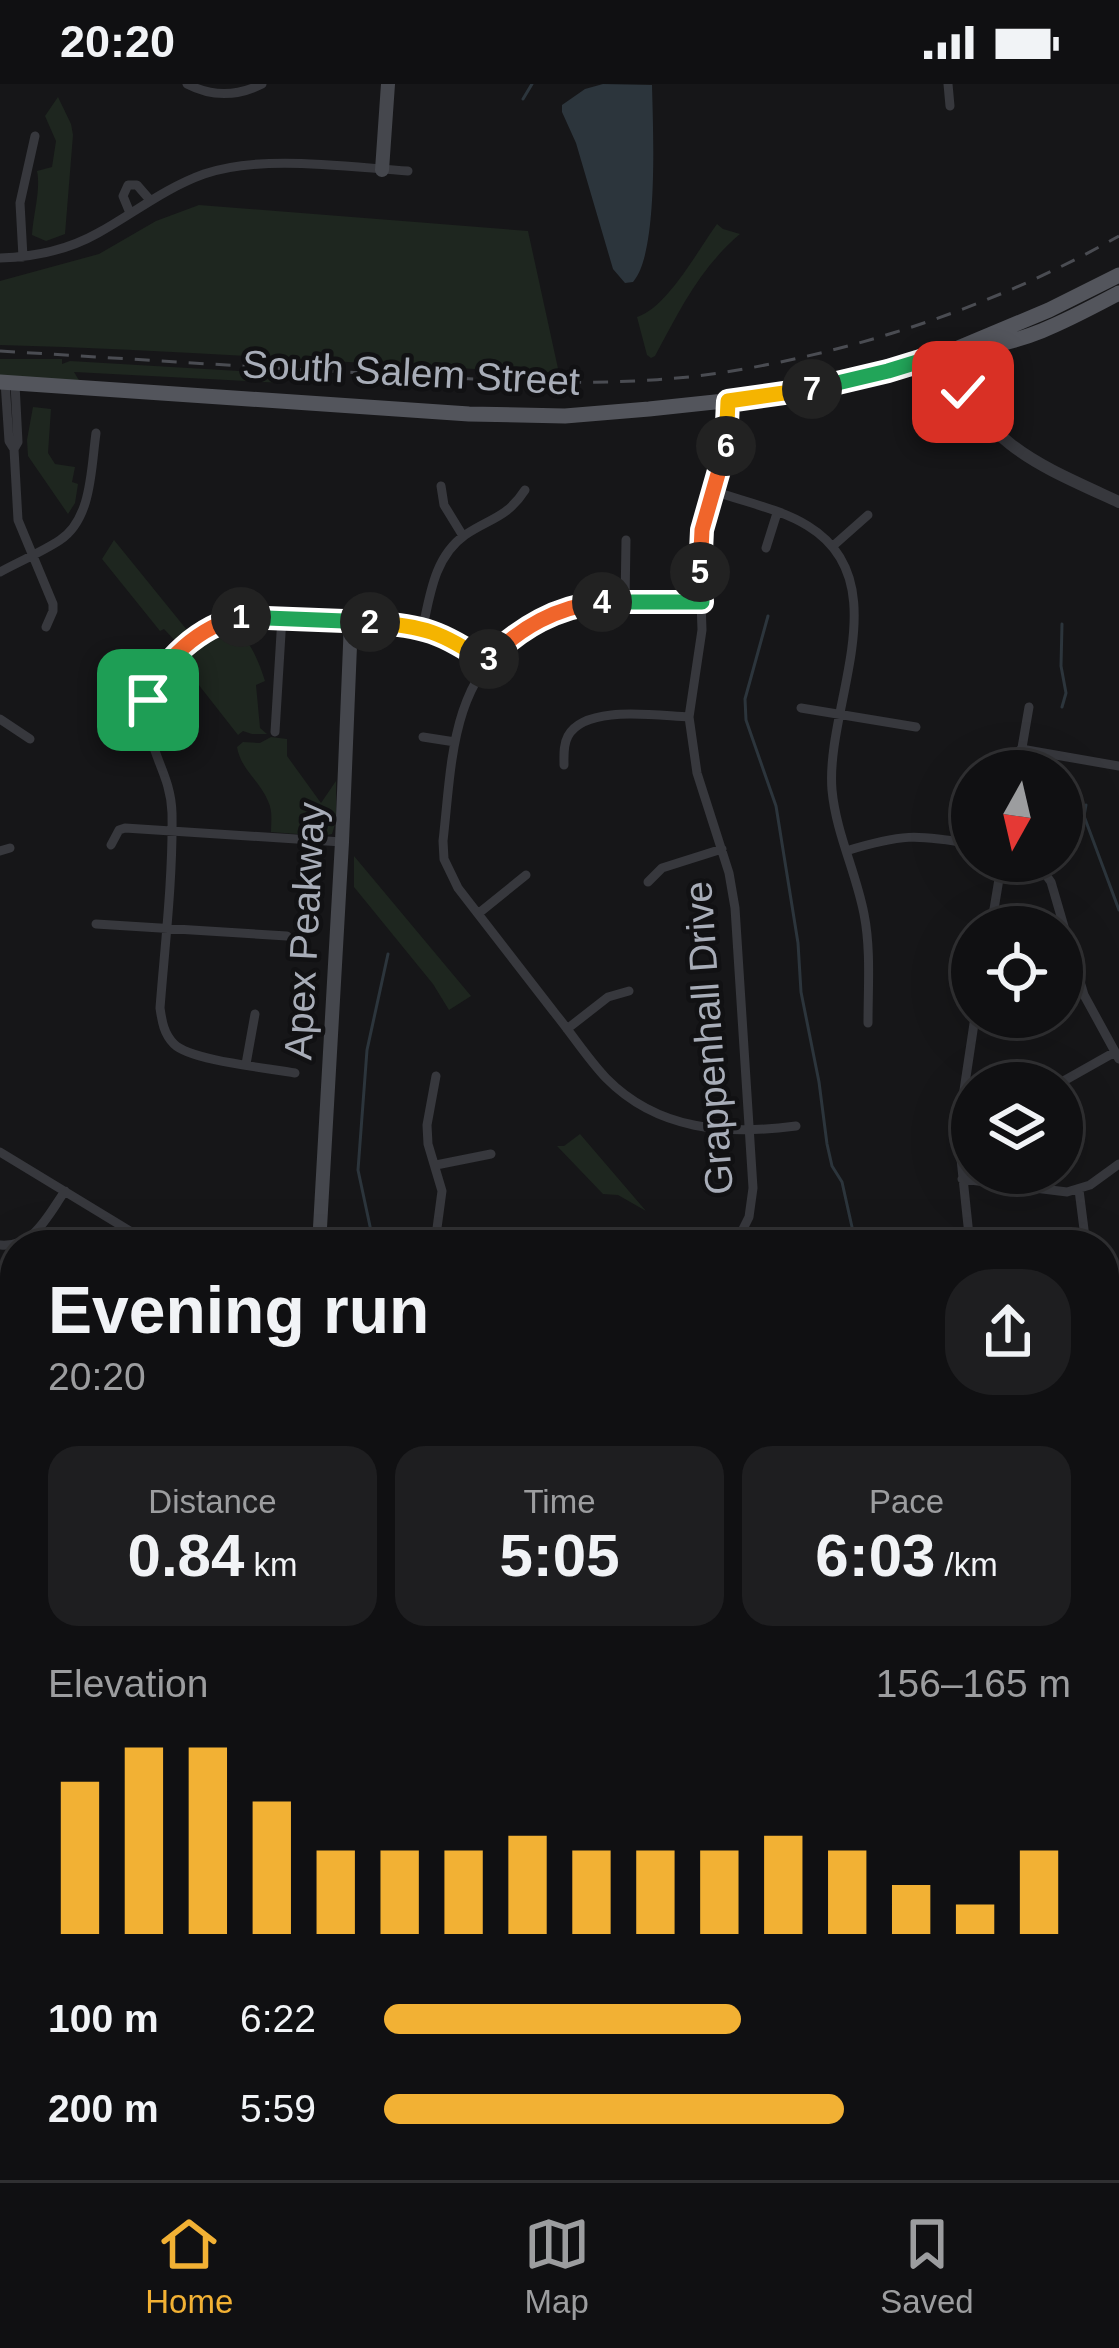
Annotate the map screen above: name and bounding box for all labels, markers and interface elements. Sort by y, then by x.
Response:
text: 20:20 [60,16,175,67]
pin [912,341,1014,443]
street label: South Salem Street [241,342,581,403]
pin: 7 [782,359,842,419]
icon: check [930,359,996,425]
text: 7 [803,370,821,407]
pin: 6 [696,416,756,476]
text: 6 [717,427,735,464]
pin: 5 [670,542,730,602]
text: 5 [691,553,709,590]
pin: 4 [572,572,632,632]
text: 4 [593,583,611,620]
pin: 1 [211,587,271,647]
pin: 2 [340,592,400,652]
text: 1 [232,598,250,635]
text: 2 [361,603,379,640]
pin: 3 [459,629,519,689]
text: 3 [480,640,498,677]
pin [97,649,199,751]
icon: arrive [115,667,181,733]
north arrow [951,750,1083,882]
map controls [951,750,1083,1194]
street label: Apex Peakway [276,801,333,1061]
street label: Grappenhall Drive [676,880,741,1196]
button: locate [951,906,1083,1038]
button: layers [951,1062,1083,1194]
button: share [945,1269,1071,1395]
text: Evening run [48,1273,429,1347]
text: 20:20 [48,1355,146,1398]
text: Distance [148,1483,277,1520]
text: Time [523,1483,596,1520]
text: Pace [869,1483,944,1520]
text: 0.84 [128,1522,244,1589]
text: 5:05 [499,1522,620,1589]
text: 6:03 [815,1522,935,1589]
text: km [244,1546,297,1583]
text: /km [935,1546,998,1583]
text: Elevation [48,1662,208,1705]
text: 156–165 m [876,1662,1071,1705]
text: 100 m [48,1997,159,2040]
text: 6:22 [240,1997,316,2040]
text: 200 m [48,2087,159,2130]
text: 5:59 [240,2087,316,2130]
tab: Home [145,2211,233,2321]
tab: Map [524,2211,590,2321]
tab: Saved [880,2211,974,2321]

